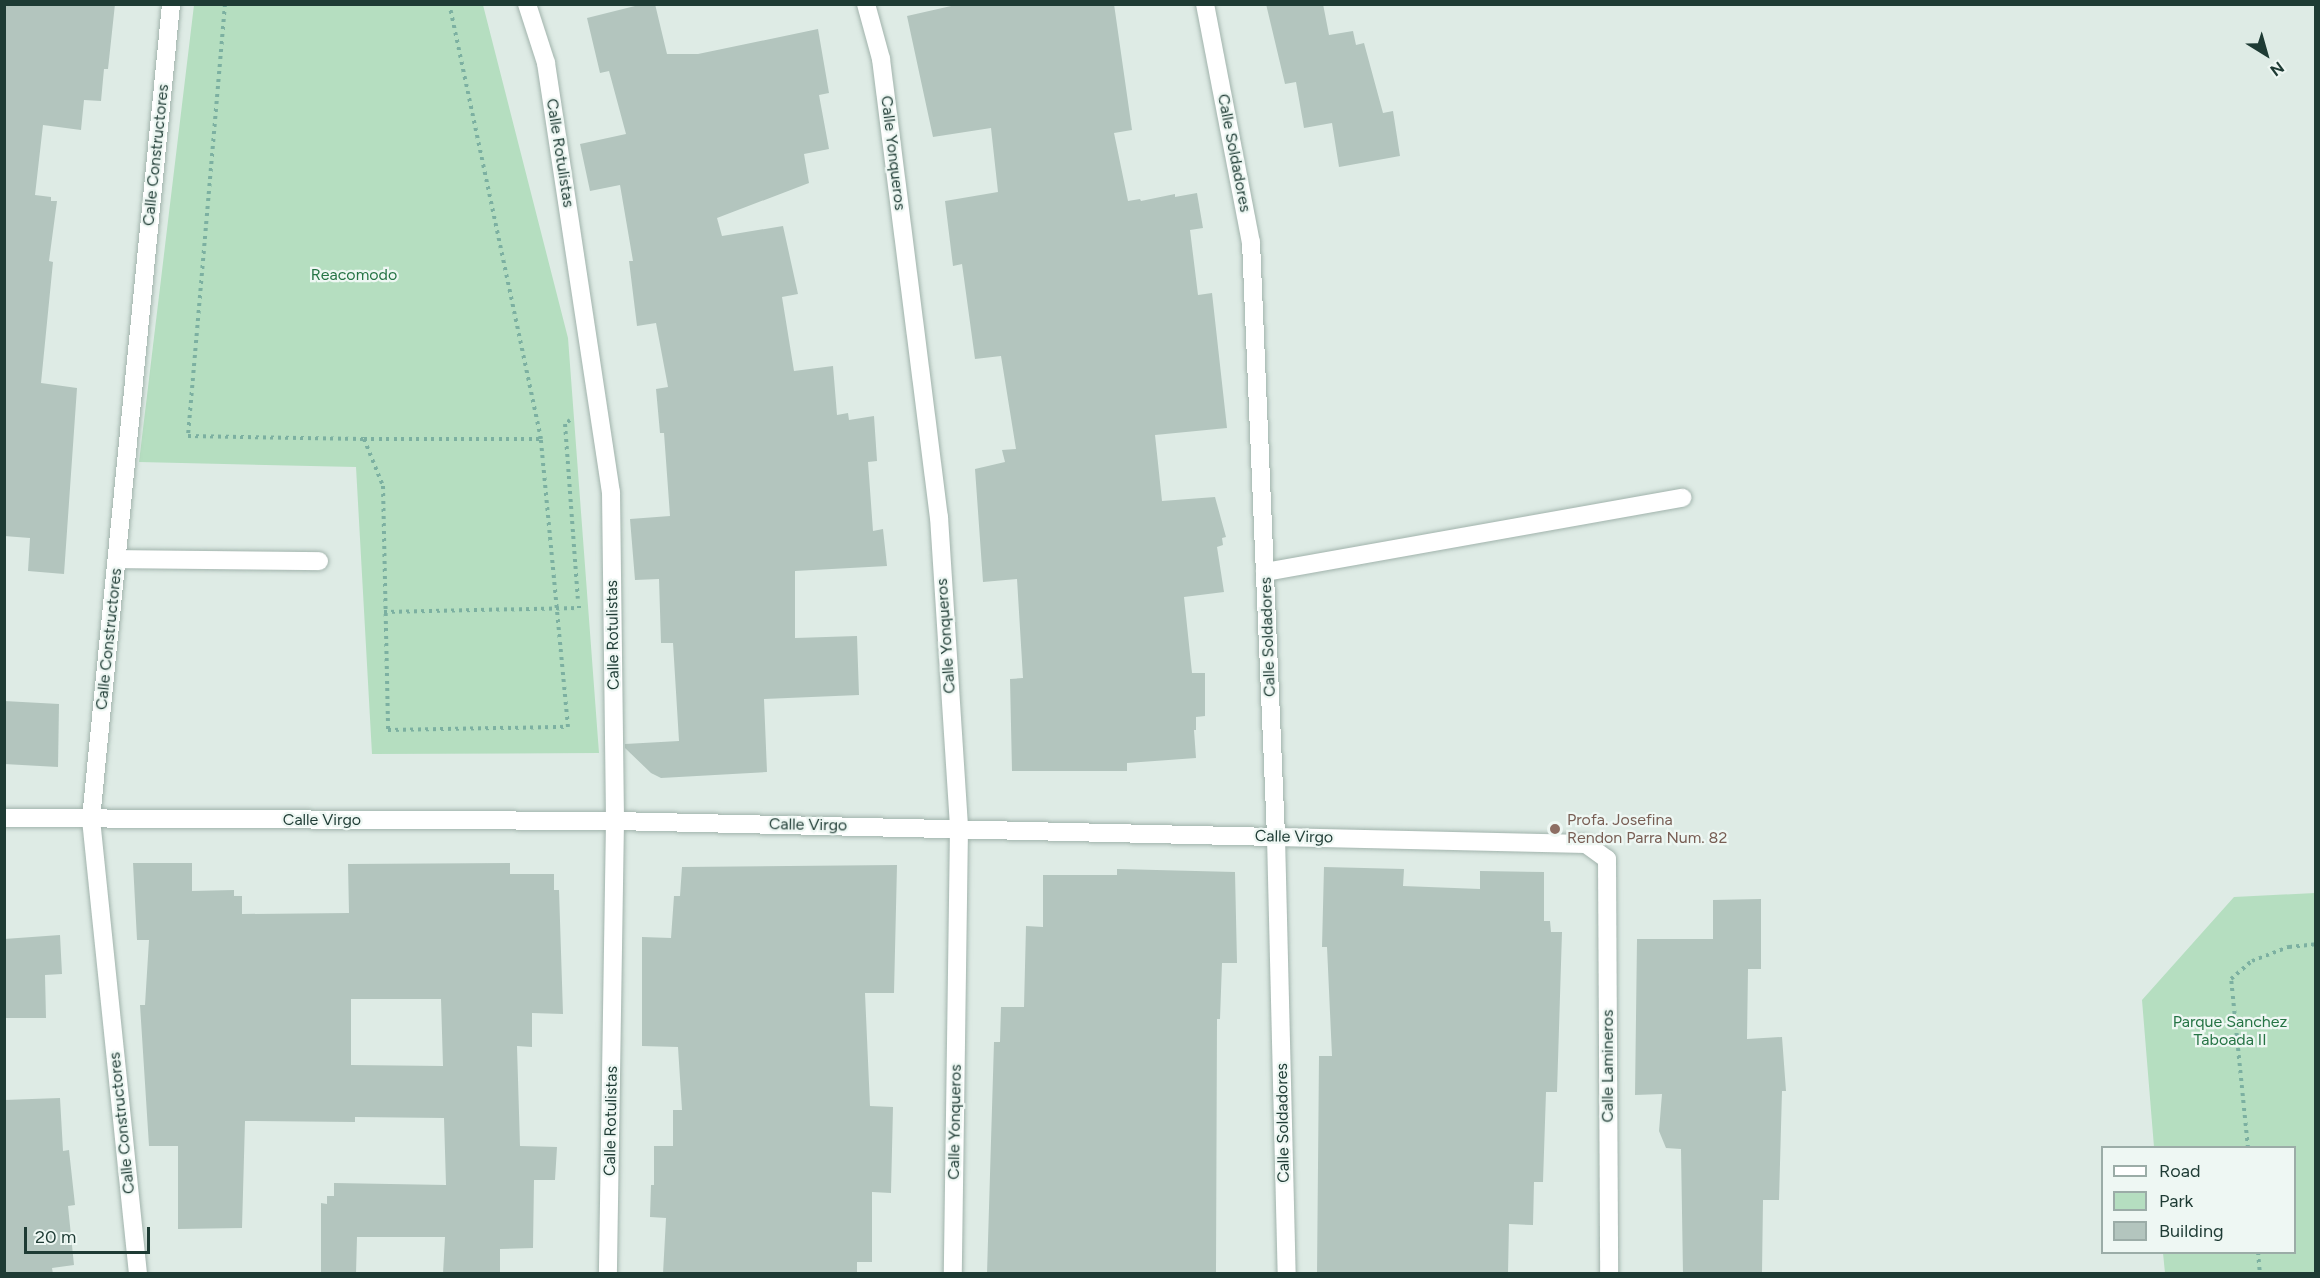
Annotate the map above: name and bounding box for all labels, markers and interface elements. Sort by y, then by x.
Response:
north arrow [2236,24,2296,84]
text: N [2266,57,2288,80]
street label: Calle Constructores [139,83,173,227]
street label: Calle Soldadores [1213,92,1255,214]
street label: Calle Yonqueros [876,95,910,211]
street label: Calle Rotulistas [542,97,578,209]
park label: Reacomodo [311,265,397,285]
street label: Calle Constructores [92,567,126,711]
street label: Calle Soldadores [1256,577,1280,697]
street label: Calle Yonqueros [932,578,960,694]
street label: Calle Rotulistas [602,580,624,690]
street label: Calle Virgo [283,810,361,830]
place label: Profa. Josefina Rendon Parra Num. 82 [1567,810,1727,848]
street label: Calle Virgo [769,815,847,835]
marker: Profa. Josefina Rendon Parra Num. 82 [1548,822,1562,836]
street label: Calle Virgo [1255,827,1333,847]
street label: Calle Lamineros [1598,1009,1618,1123]
park label: Parque Sanchez Taboada II [2173,1012,2287,1050]
street label: Calle Constructores [105,1051,139,1195]
street label: Calle Soldadores [1272,1063,1294,1183]
street label: Calle Yonqueros [944,1064,966,1180]
street label: Calle Rotulistas [600,1066,622,1176]
legend [2101,1146,2296,1254]
text: Road [2159,1160,2200,1182]
text: Park [2159,1190,2193,1212]
scale bar [27,1215,153,1253]
text: Building [2159,1220,2224,1242]
text: 20 m [35,1226,76,1248]

